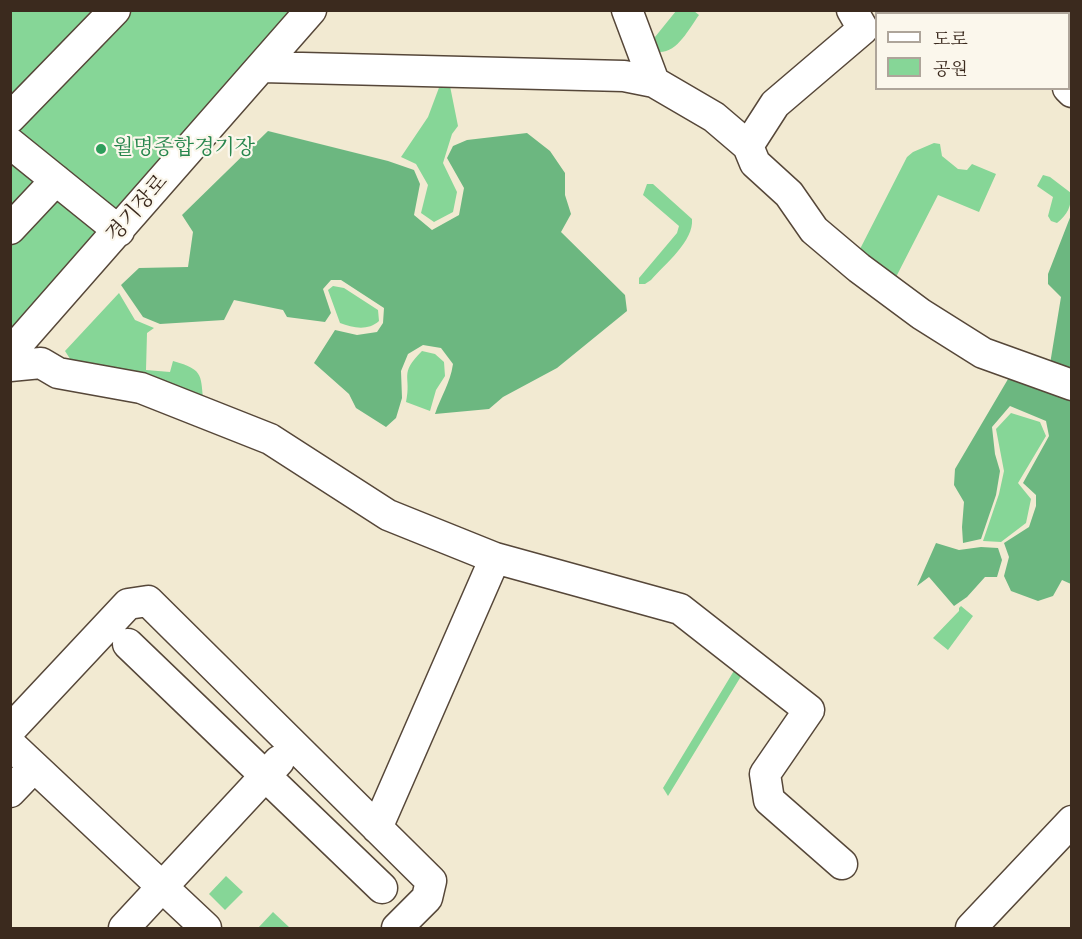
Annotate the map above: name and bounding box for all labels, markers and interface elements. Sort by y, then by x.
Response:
legend [875,12,1070,90]
text: 도로 [933,28,968,51]
text: 공원 [933,58,968,81]
place label: 월명종합경기장 [113,136,255,162]
marker: 월명종합경기장 [94,142,108,156]
street label: 경기장로 [102,170,174,248]

